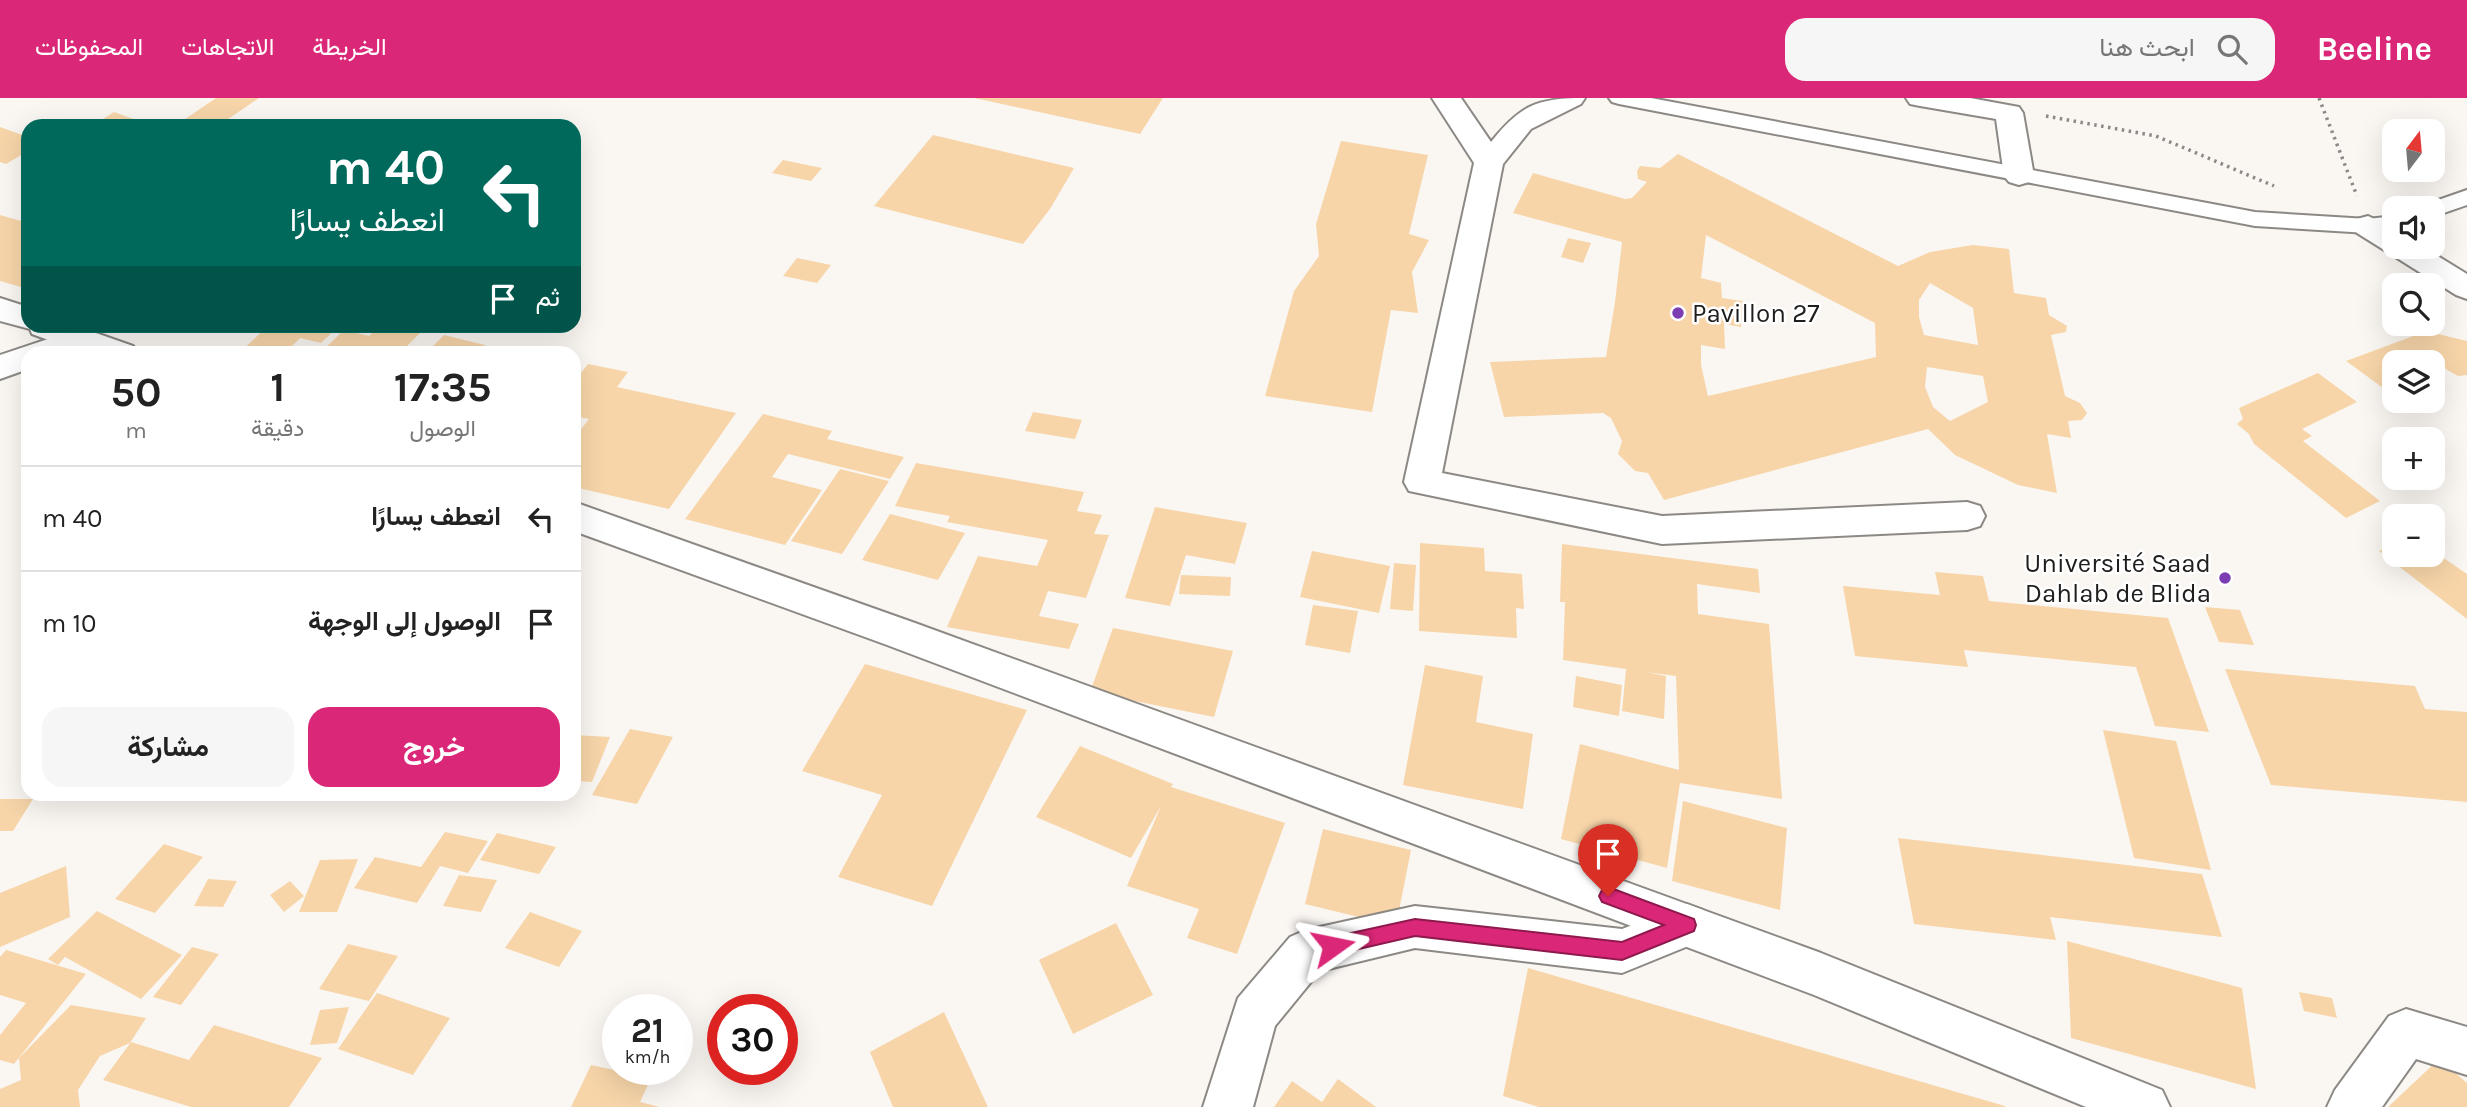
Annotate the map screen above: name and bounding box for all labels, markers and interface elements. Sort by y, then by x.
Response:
search box [1785,18,2275,81]
icon: search [2213,30,2251,68]
text: Beeline [2317,30,2432,68]
text: ابحث هنا [2099,32,2195,63]
text: المحفوظات [35,33,143,61]
text: الاتجاهات [181,33,274,61]
text: الخريطة [312,33,387,61]
north arrow [2382,119,2445,182]
map controls [2382,119,2445,567]
text: 40 m [326,139,445,196]
icon: left [469,147,560,238]
button: sound [2382,196,2445,259]
text: انعطف يسارًا [290,202,445,239]
button: search [2382,273,2445,336]
icon: arrive [484,280,522,318]
text: ثم [536,282,560,313]
place label: Pavillon 27 [1692,298,1819,329]
marker: Pavillon 27 [1670,305,1686,321]
button: layers [2382,350,2445,413]
text: 1 [270,362,285,412]
text: 17:35 [394,362,492,412]
text: 50 [111,367,162,417]
text: دقيقة [251,415,304,442]
text: الوصول [409,415,476,442]
text: m [125,417,147,444]
button: + [2382,427,2445,490]
icon: left [522,500,560,538]
text: انعطف يسارًا [371,501,501,532]
text: 40 m [42,503,102,534]
button: − [2382,504,2445,567]
place label: Université Saad Dahlab de Blida [2024,548,2211,609]
marker: Université Saad Dahlab de Blida [2217,570,2233,586]
icon: arrive [522,605,560,643]
text: الوصول إلى الوجهة [308,606,501,637]
text: 10 m [42,608,97,639]
button: مشاركة [42,707,294,787]
button: خروج [308,707,560,787]
pin [1578,824,1638,896]
icon: arrive [1589,835,1627,873]
position arrow [1296,909,1370,983]
speed limit sign: 30 [707,994,798,1085]
text: 21 [631,1010,664,1051]
text: km/h [625,1046,670,1068]

